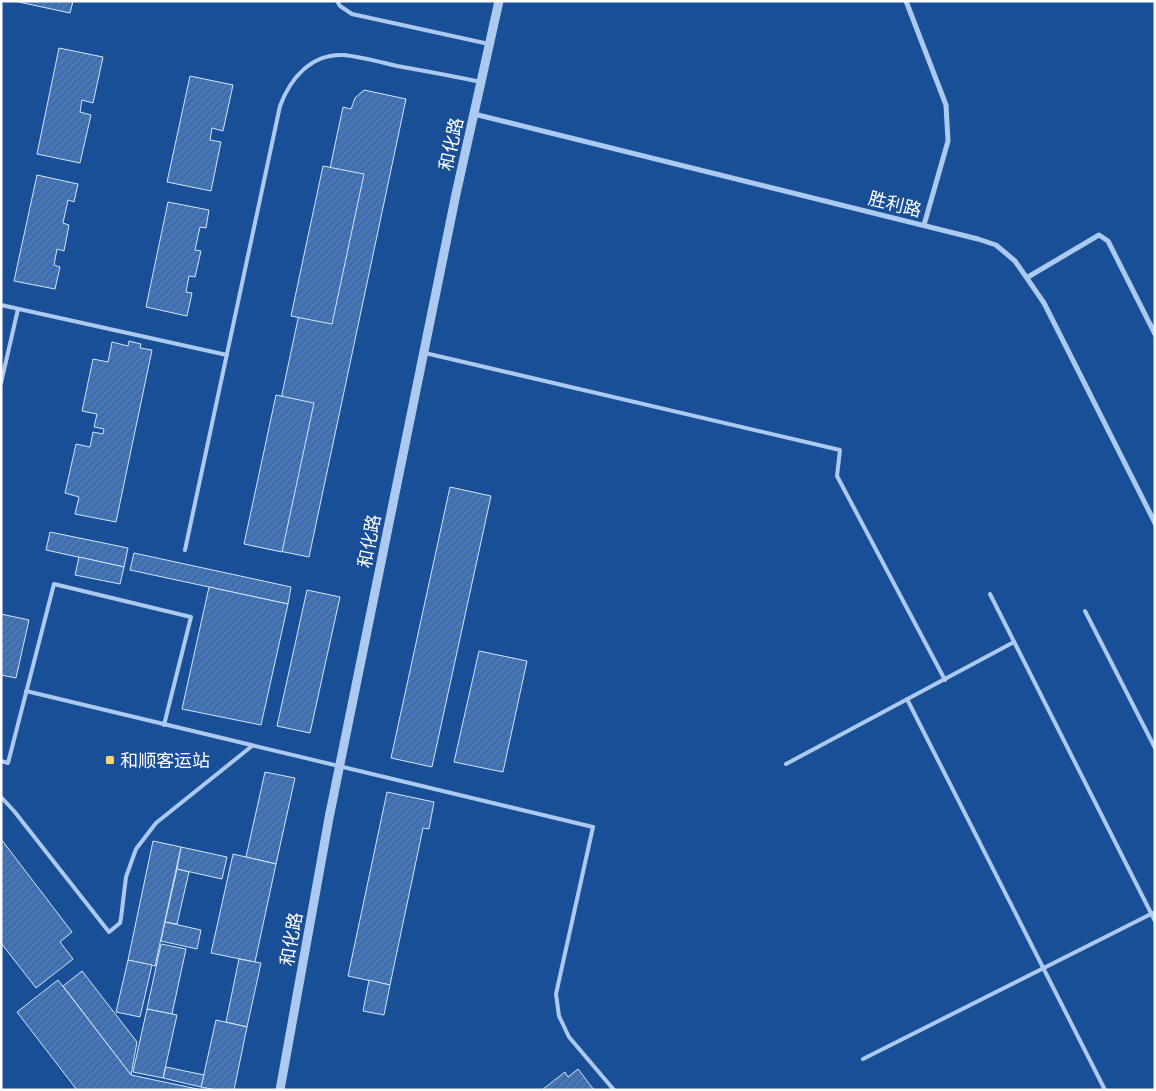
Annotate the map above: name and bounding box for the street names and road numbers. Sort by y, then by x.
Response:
street label: 和化路 [434,115,468,173]
street label: 胜利路 [866,186,924,222]
street label: 和化路 [353,512,385,570]
street label: 和化路 [275,910,307,968]

